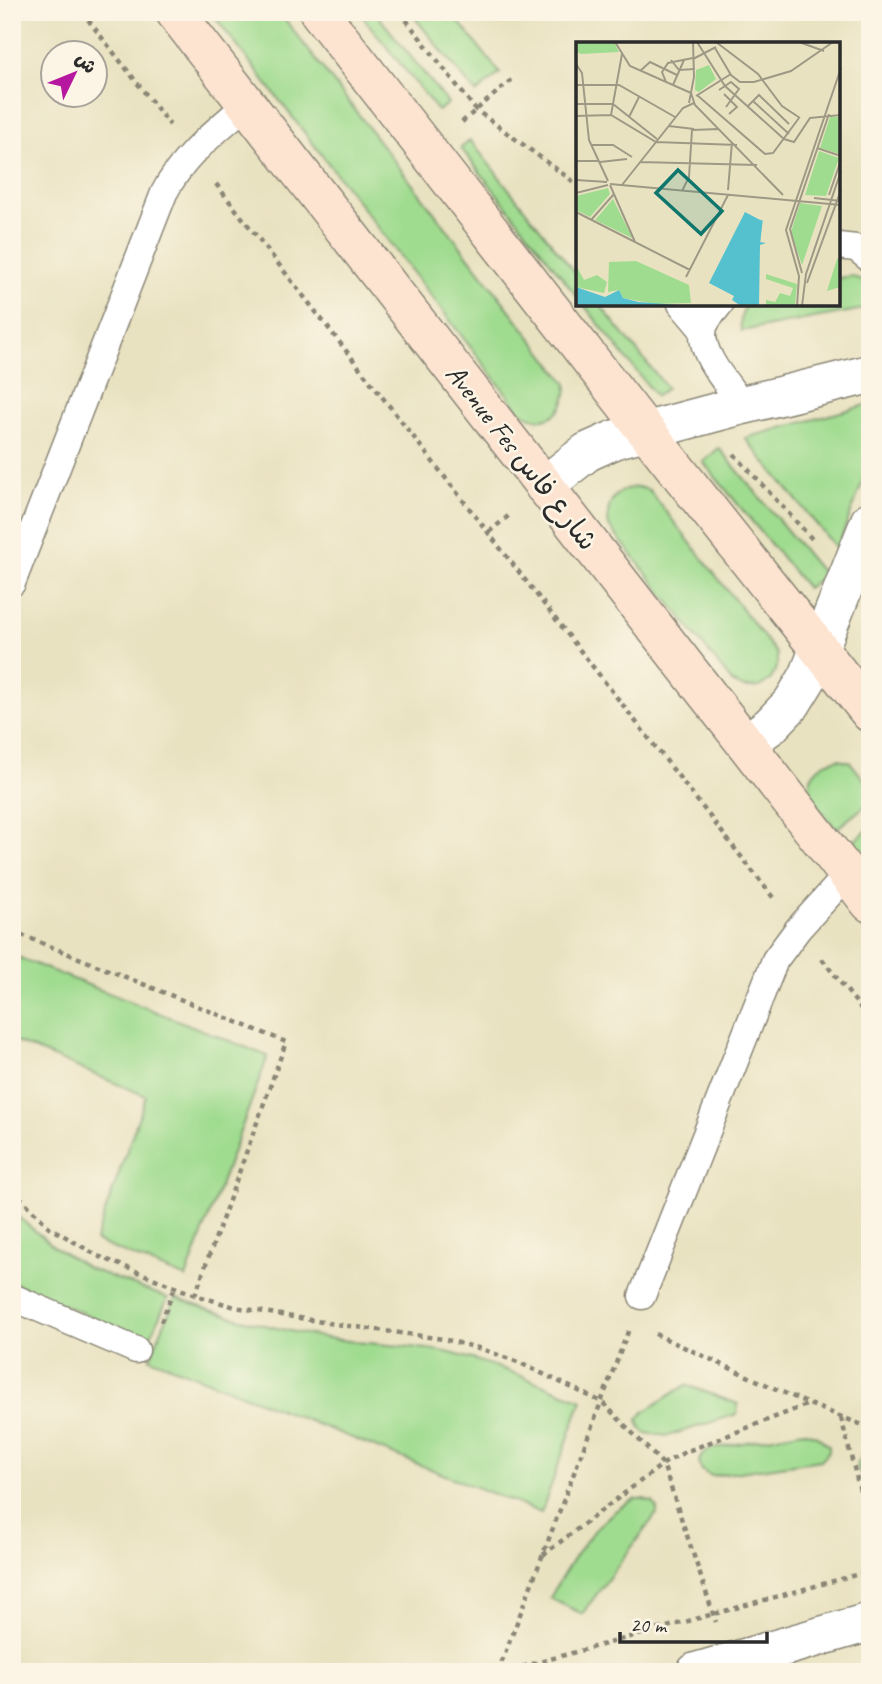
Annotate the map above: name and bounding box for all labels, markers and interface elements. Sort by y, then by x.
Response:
north arrow [38,38,108,108]
inset map [576,42,840,306]
text: ش [70,47,102,79]
street label: Avenue Fes شارع فاس [437,357,606,558]
scale bar [620,1600,766,1644]
text: 20 m [630,1612,668,1638]

